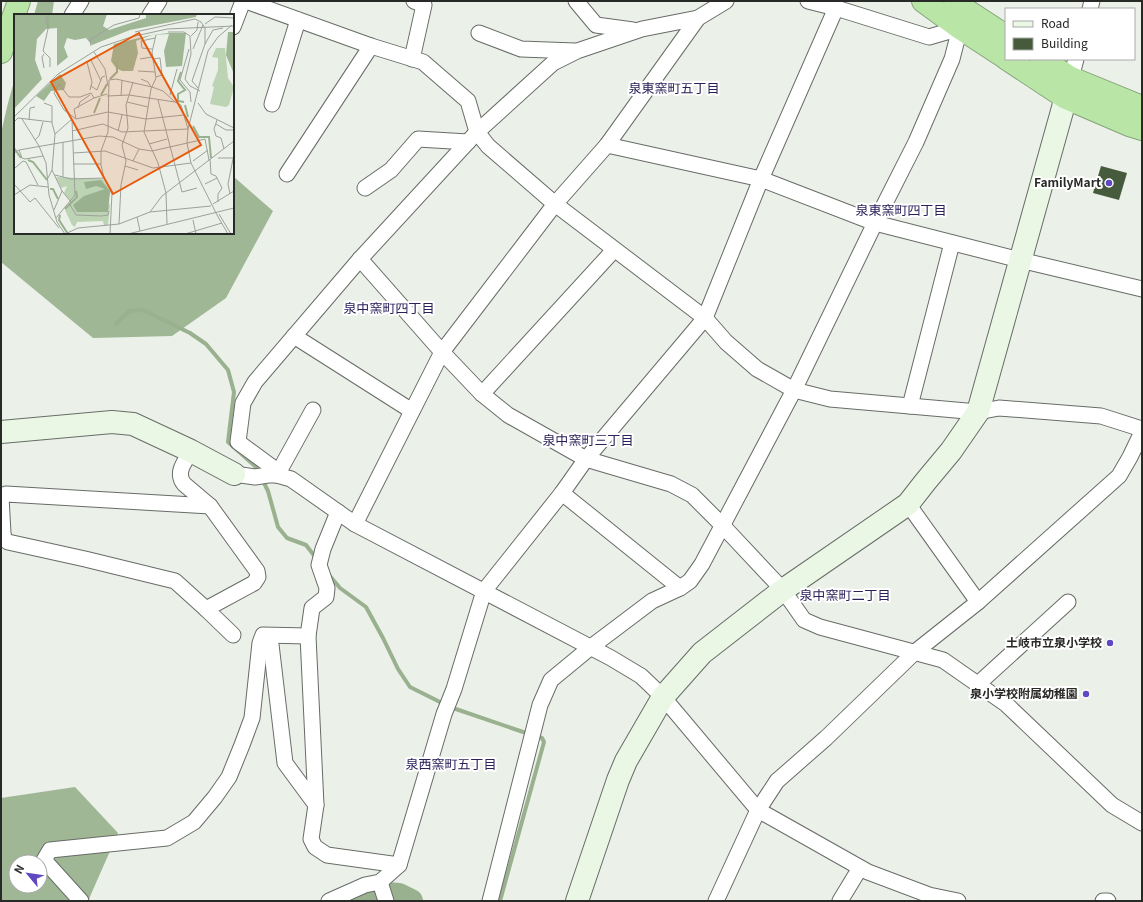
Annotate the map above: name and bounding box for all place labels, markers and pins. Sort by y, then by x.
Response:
place label: FamilyMart [1034,173,1101,190]
marker: FamilyMart [1104,178,1114,188]
place label: 土岐市立泉小学校 [1006,633,1102,650]
marker: 土岐市立泉小学校 [1105,638,1115,648]
place label: 泉小学校附属幼稚園 [970,684,1078,701]
marker: 泉小学校附属幼稚園 [1081,689,1091,699]

